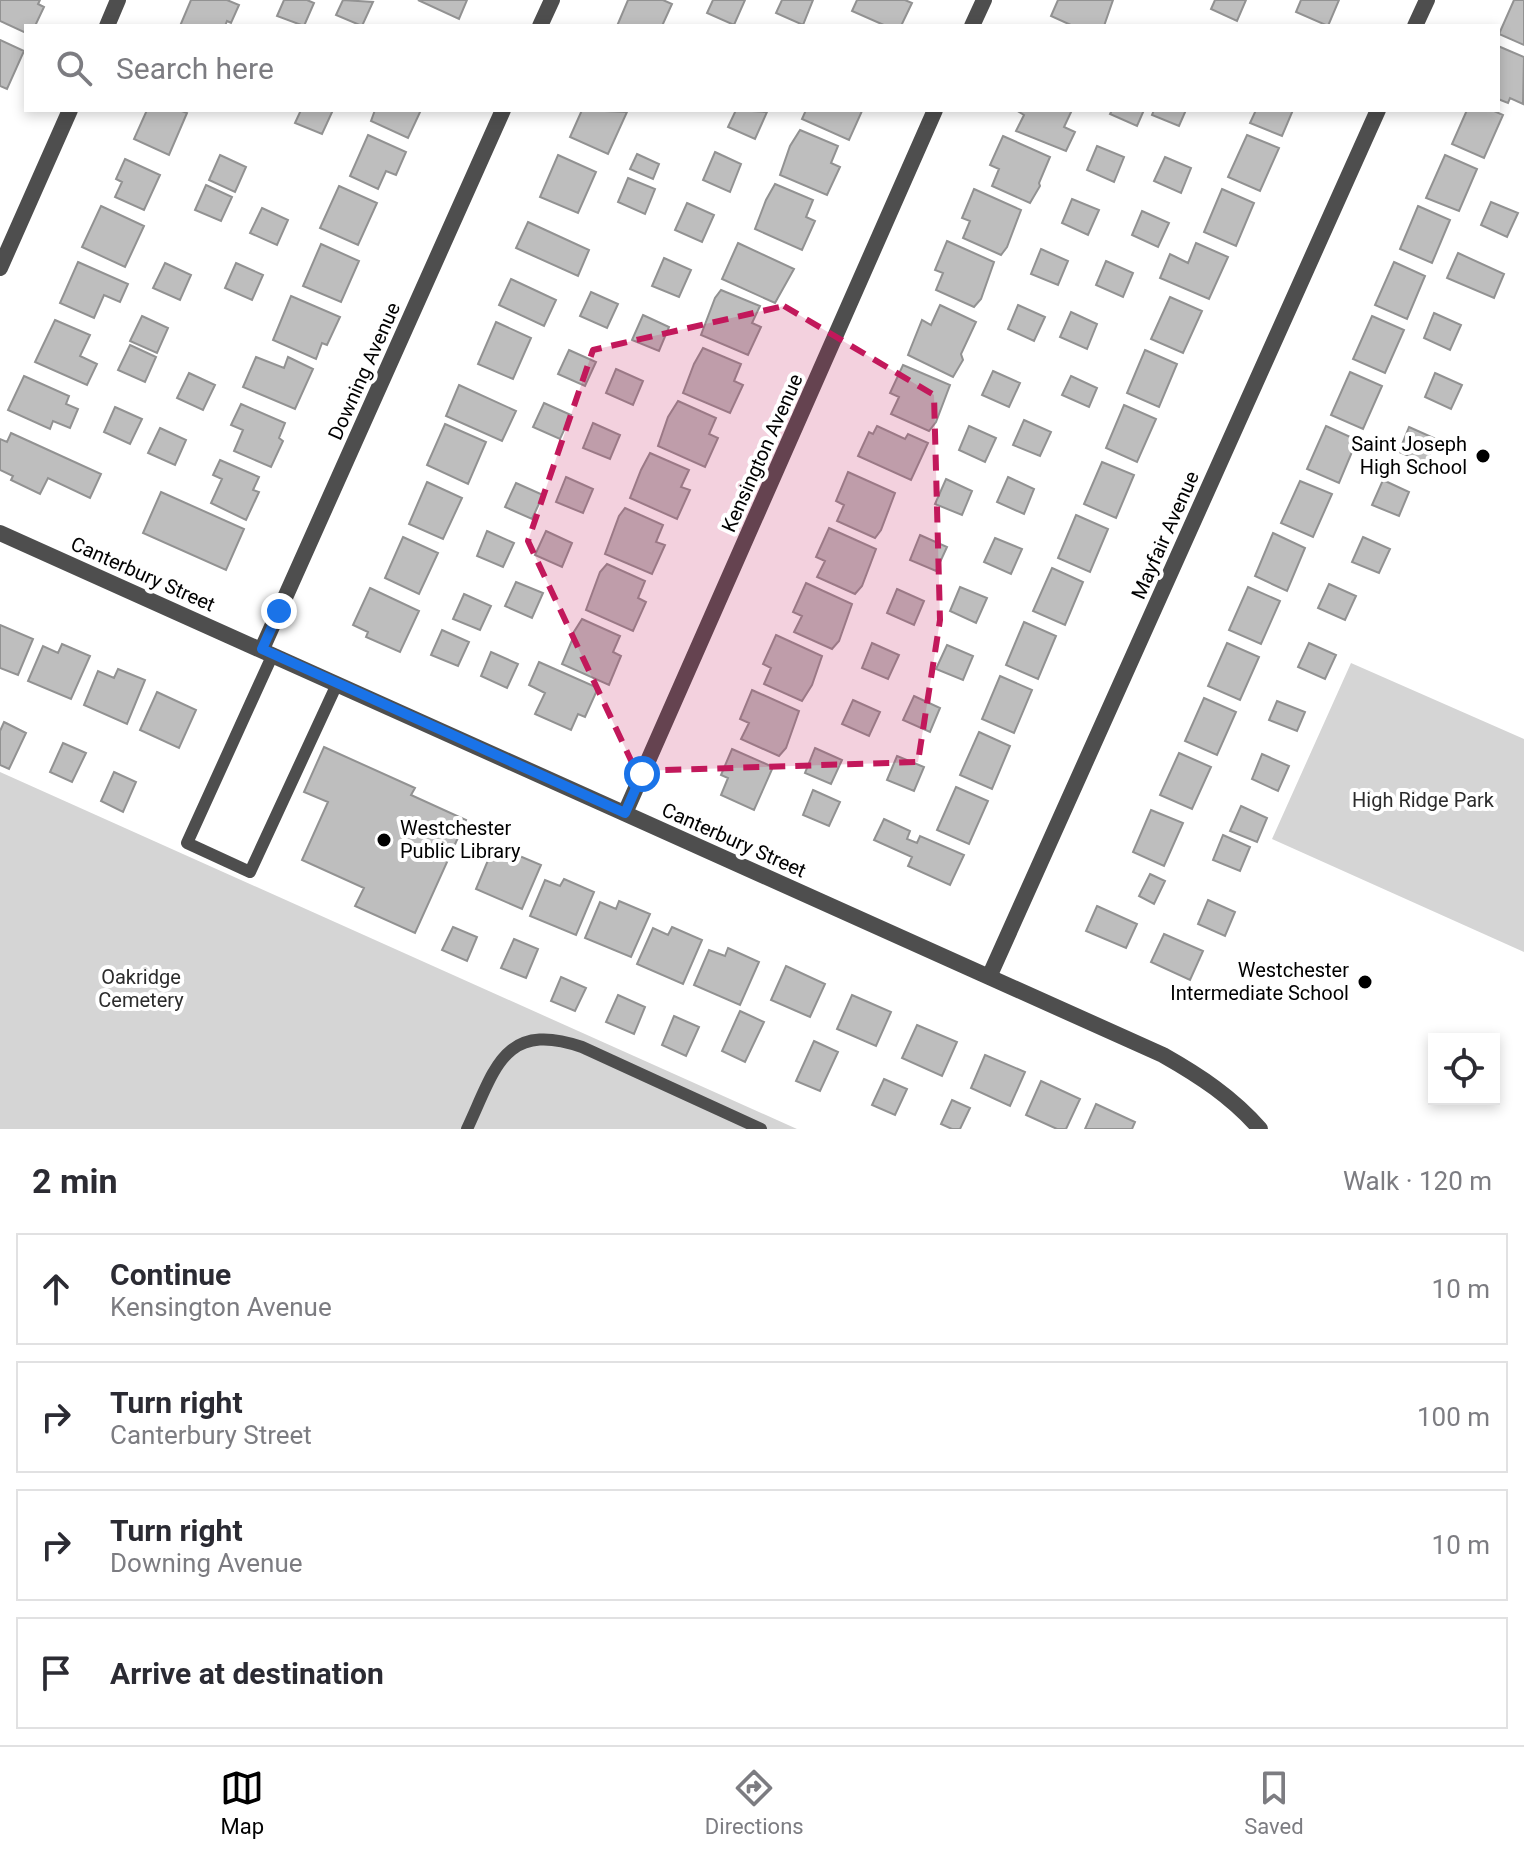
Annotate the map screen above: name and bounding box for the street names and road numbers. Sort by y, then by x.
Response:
street label: Downing Avenue [323,298,405,444]
street label: Kensington Avenue [716,370,808,536]
street label: Mayfair Avenue [1126,467,1204,603]
street label: Canterbury Street [67,531,219,617]
street label: Canterbury Street [658,797,810,883]

